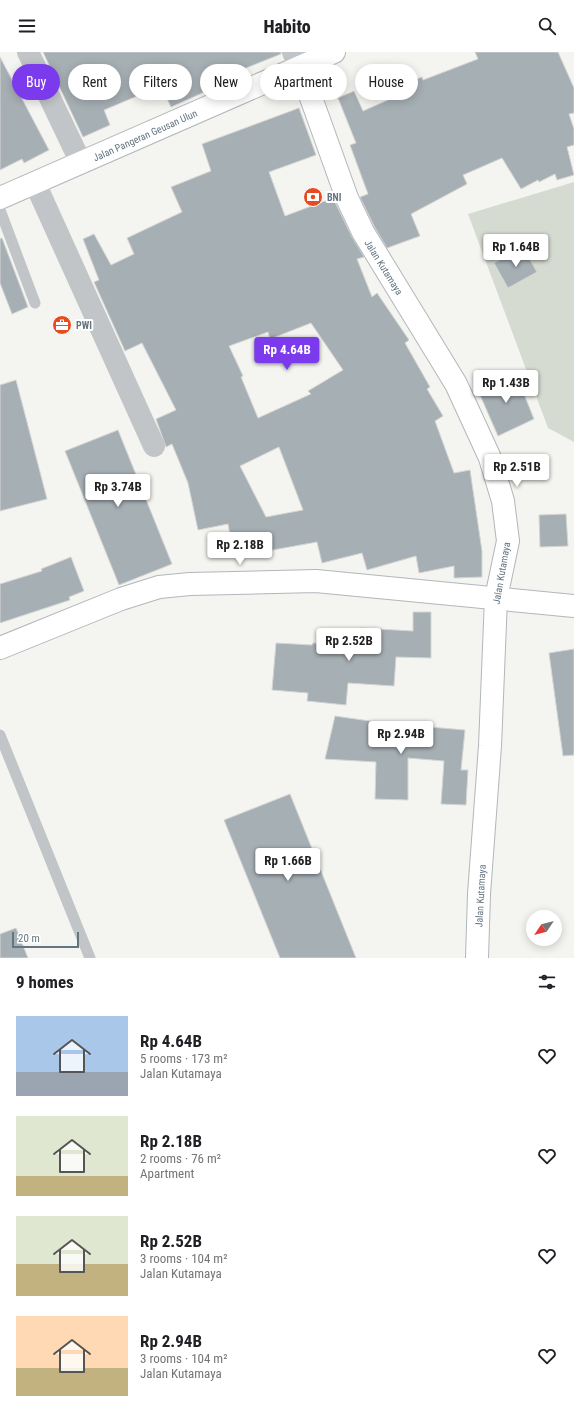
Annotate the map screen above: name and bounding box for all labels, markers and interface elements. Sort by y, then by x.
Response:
icon: menu [16,15,38,37]
icon: search [536,15,558,37]
text: Habito [263,16,311,37]
chip: Buy [12,64,60,100]
chip: Rent [68,64,121,100]
chip: Filters [129,64,192,100]
chip: New [200,64,252,100]
chip: Apartment [260,64,347,100]
chip: House [355,64,418,100]
street label: Jalan Pangeran Geusan Ulun [91,107,199,163]
bank icon: BNI [302,186,324,208]
place label: BNI [327,192,342,203]
pin: Rp 1.64B [475,234,557,268]
street label: Jalan Kutamaya [362,238,405,297]
text: Rp 1.64B [492,239,540,254]
office icon: PWI [51,314,73,336]
place label: PWI [76,320,92,331]
pin: Rp 4.64B [246,337,328,371]
text: Rp 4.64B [263,342,311,357]
pin: Rp 1.43B [465,370,547,404]
text: Rp 1.43B [482,375,530,390]
pin: Rp 2.51B [476,454,558,488]
text: Rp 2.51B [493,459,541,474]
pin: Rp 3.74B [77,474,159,508]
text: Rp 3.74B [94,479,142,494]
pin: Rp 2.18B [199,532,281,566]
text: Rp 2.18B [216,537,264,552]
street label: Jalan Kutamaya [491,541,512,605]
pin: Rp 2.52B [308,628,390,662]
text: Rp 2.52B [325,633,373,648]
pin: Rp 2.94B [360,721,442,755]
text: Rp 2.94B [377,726,425,741]
pin: Rp 1.66B [247,848,329,882]
text: Rp 1.66B [264,853,312,868]
street label: Jalan Kutamaya [473,864,488,928]
north arrow [526,910,562,946]
map controls [526,910,562,946]
scale bar [12,930,79,949]
text: 20 m [18,932,40,945]
icon: filters [536,971,558,993]
text: 9 homes [16,972,74,992]
text: Rp 4.64B [140,1031,202,1051]
icon: home [48,1032,96,1080]
icon: heart [536,1045,558,1067]
text: 5 rooms · 173 m² [140,1051,227,1066]
text: Jalan Kutamaya [140,1066,222,1081]
text: Rp 2.18B [140,1131,202,1151]
icon: home [48,1132,96,1180]
icon: heart [536,1145,558,1167]
text: 2 rooms · 76 m² [140,1151,221,1166]
text: Apartment [140,1166,194,1181]
text: Rp 2.52B [140,1231,202,1251]
icon: home [48,1232,96,1280]
icon: heart [536,1245,558,1267]
text: 3 rooms · 104 m² [140,1251,227,1266]
text: Jalan Kutamaya [140,1266,222,1281]
text: Rp 2.94B [140,1331,202,1351]
icon: home [48,1332,96,1380]
icon: heart [536,1345,558,1367]
text: 3 rooms · 104 m² [140,1351,227,1366]
text: Jalan Kutamaya [140,1366,222,1381]

